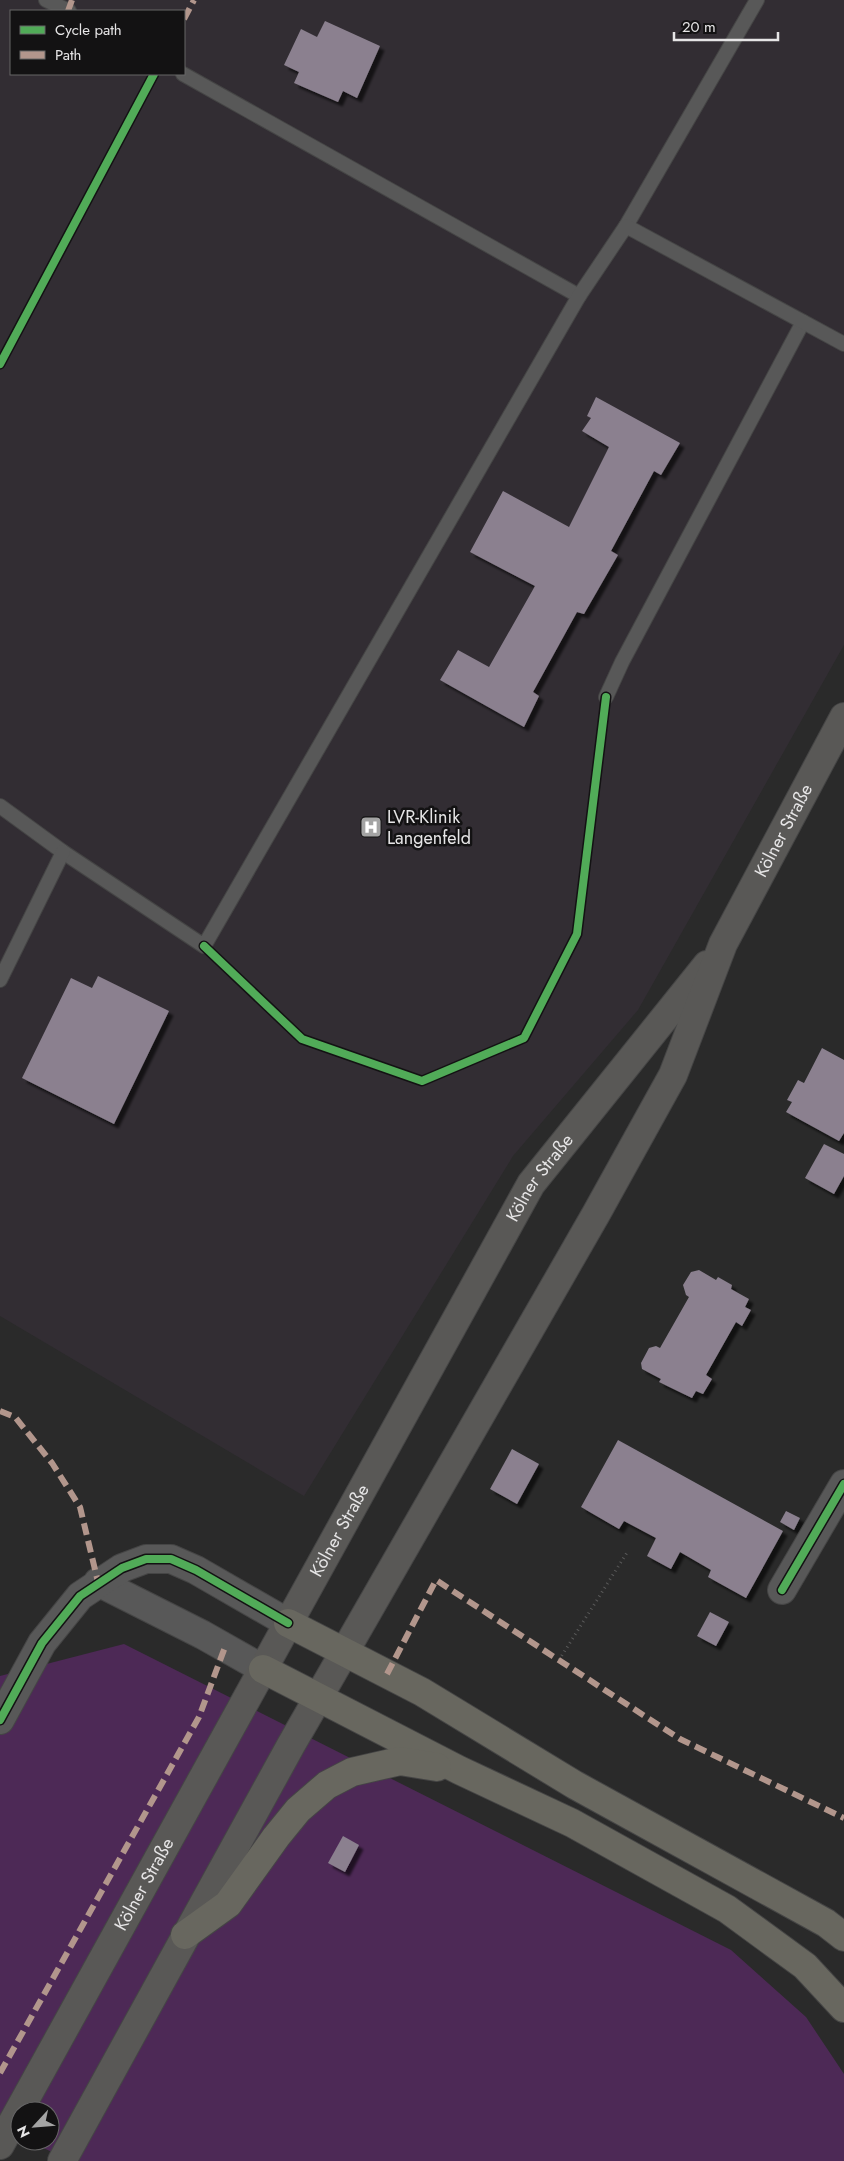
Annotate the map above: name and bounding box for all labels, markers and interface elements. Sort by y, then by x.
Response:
legend [10,10,185,75]
scale bar [674,10,778,42]
text: 20 m [682,16,716,38]
text: Cycle path [55,19,122,41]
text: Path [55,44,81,66]
street label: Kölner Straße [748,779,819,882]
place label: LVR-Klinik Langenfeld [387,804,471,851]
hospital icon: LVR-Klinik Langenfeld [359,815,383,839]
street label: Kölner Straße [500,1128,580,1226]
street label: Kölner Straße [303,1479,376,1582]
street label: Kölner Straße [108,1833,180,1935]
north arrow [10,2101,60,2151]
text: N [12,2122,35,2141]

